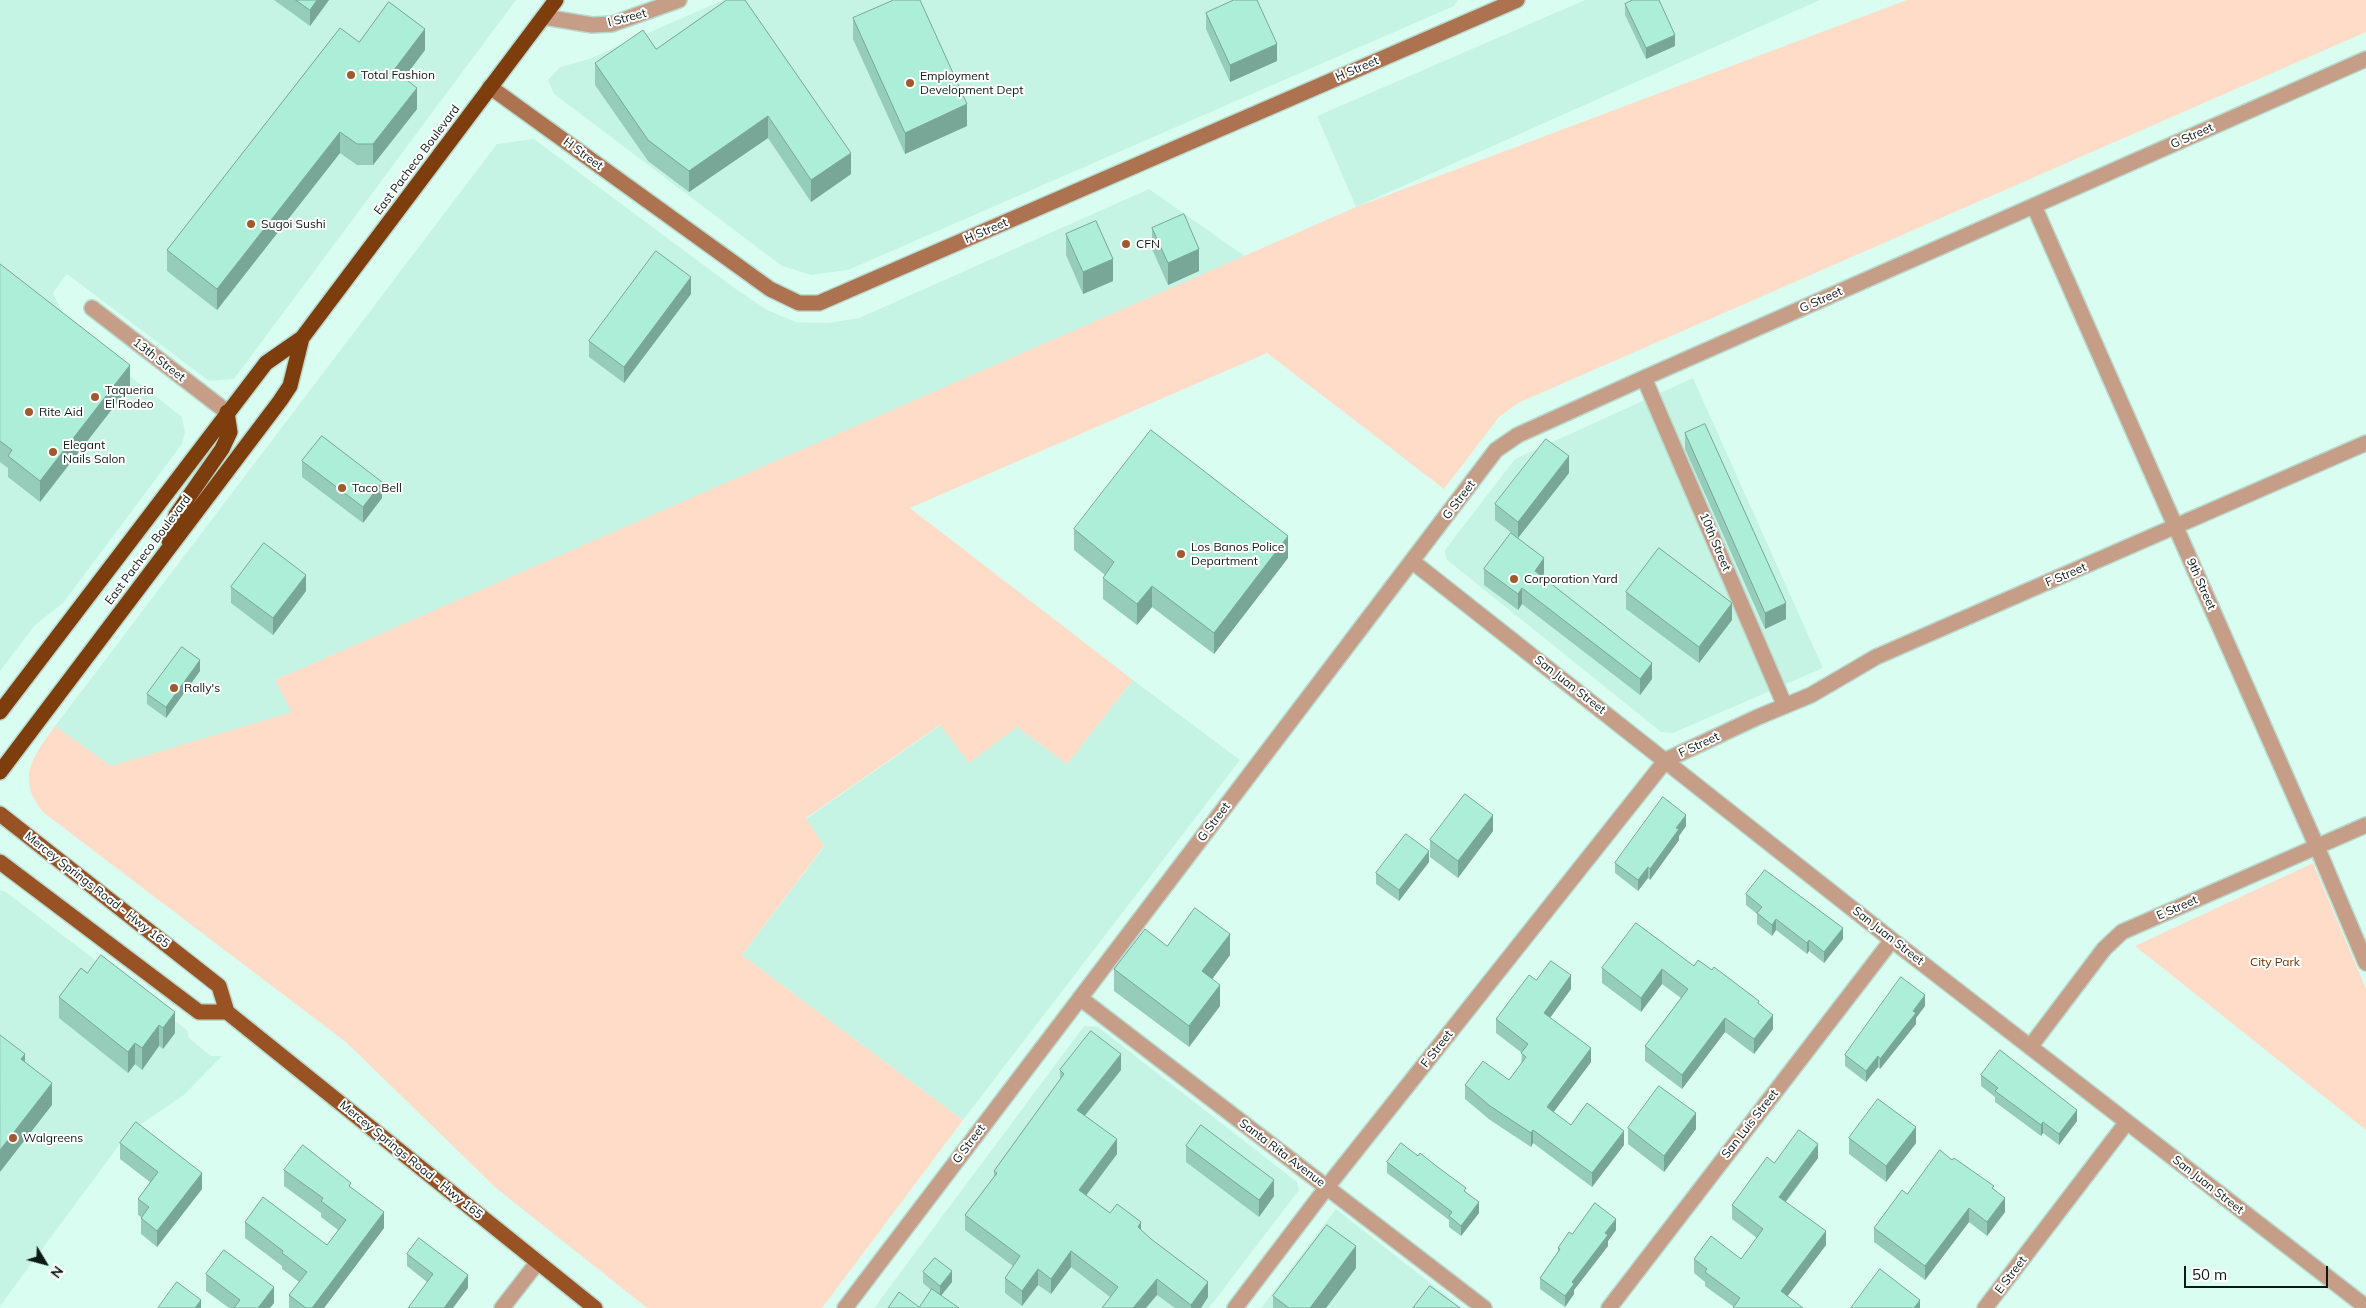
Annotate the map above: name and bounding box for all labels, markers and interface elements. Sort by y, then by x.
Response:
street label: I Street [606,6,648,30]
street label: H Street [1333,53,1381,85]
place label: Total Fashion [361,68,435,82]
marker: Total Fashion [345,69,357,81]
place label: Employment Development Dept [920,69,1023,97]
marker: Employment Development Dept [904,77,916,89]
street label: East Pacheco Boulevard [371,102,463,218]
street label: G Street [2168,120,2216,152]
street label: H Street [560,135,606,173]
street label: H Street [962,215,1010,247]
place label: Sugoi Sushi [261,217,326,231]
marker: Sugoi Sushi [245,218,257,230]
place label: CFN [1136,237,1160,251]
marker: CFN [1120,238,1132,250]
street label: G Street [1797,284,1845,316]
street label: 13th Street [130,335,188,385]
place label: Taqueria El Rodeo [105,383,154,411]
marker: Taqueria El Rodeo [89,391,101,403]
place label: Rite Aid [39,405,83,419]
marker: Rite Aid [23,406,35,418]
place label: Elegant Nails Salon [63,438,125,466]
marker: Elegant Nails Salon [47,446,59,458]
street label: G Street [1440,478,1478,522]
place label: Taco Bell [352,481,402,495]
marker: Taco Bell [336,482,348,494]
street label: East Pacheco Boulevard [102,492,194,608]
street label: 10th Street [1696,511,1734,573]
place label: Los Banos Police Department [1191,540,1284,568]
marker: Los Banos Police Department [1175,548,1187,560]
street label: 9th Street [2183,556,2219,612]
street label: F Street [2043,560,2089,590]
place label: Corporation Yard [1524,572,1618,586]
marker: Corporation Yard [1508,573,1520,585]
street label: San Juan Street [1532,653,1608,717]
place label: Rally's [184,681,220,695]
marker: Rally's [168,682,180,694]
street label: F Street [1676,729,1722,761]
street label: G Street [1195,800,1233,844]
street label: Mercey Springs Road - Hwy 165 [22,829,172,951]
street label: E Street [2154,893,2200,923]
street label: San Juan Street [1850,904,1926,968]
park label: City Park [2250,955,2300,969]
street label: F Street [1418,1028,1456,1070]
street label: San Luis Street [1719,1087,1781,1161]
street label: Mercey Springs Road - Hwy 165 [337,1098,485,1222]
street label: Santa Rita Avenue [1236,1116,1328,1190]
street label: G Street [950,1122,988,1166]
place label: Walgreens [23,1131,83,1145]
marker: Walgreens [7,1132,19,1144]
street label: San Juan Street [2170,1153,2246,1217]
north arrow [20,1238,70,1288]
street label: E Street [1992,1253,2030,1297]
scale bar [2186,1256,2330,1288]
text: N [47,1262,67,1282]
text: 50 m [2192,1265,2227,1284]

